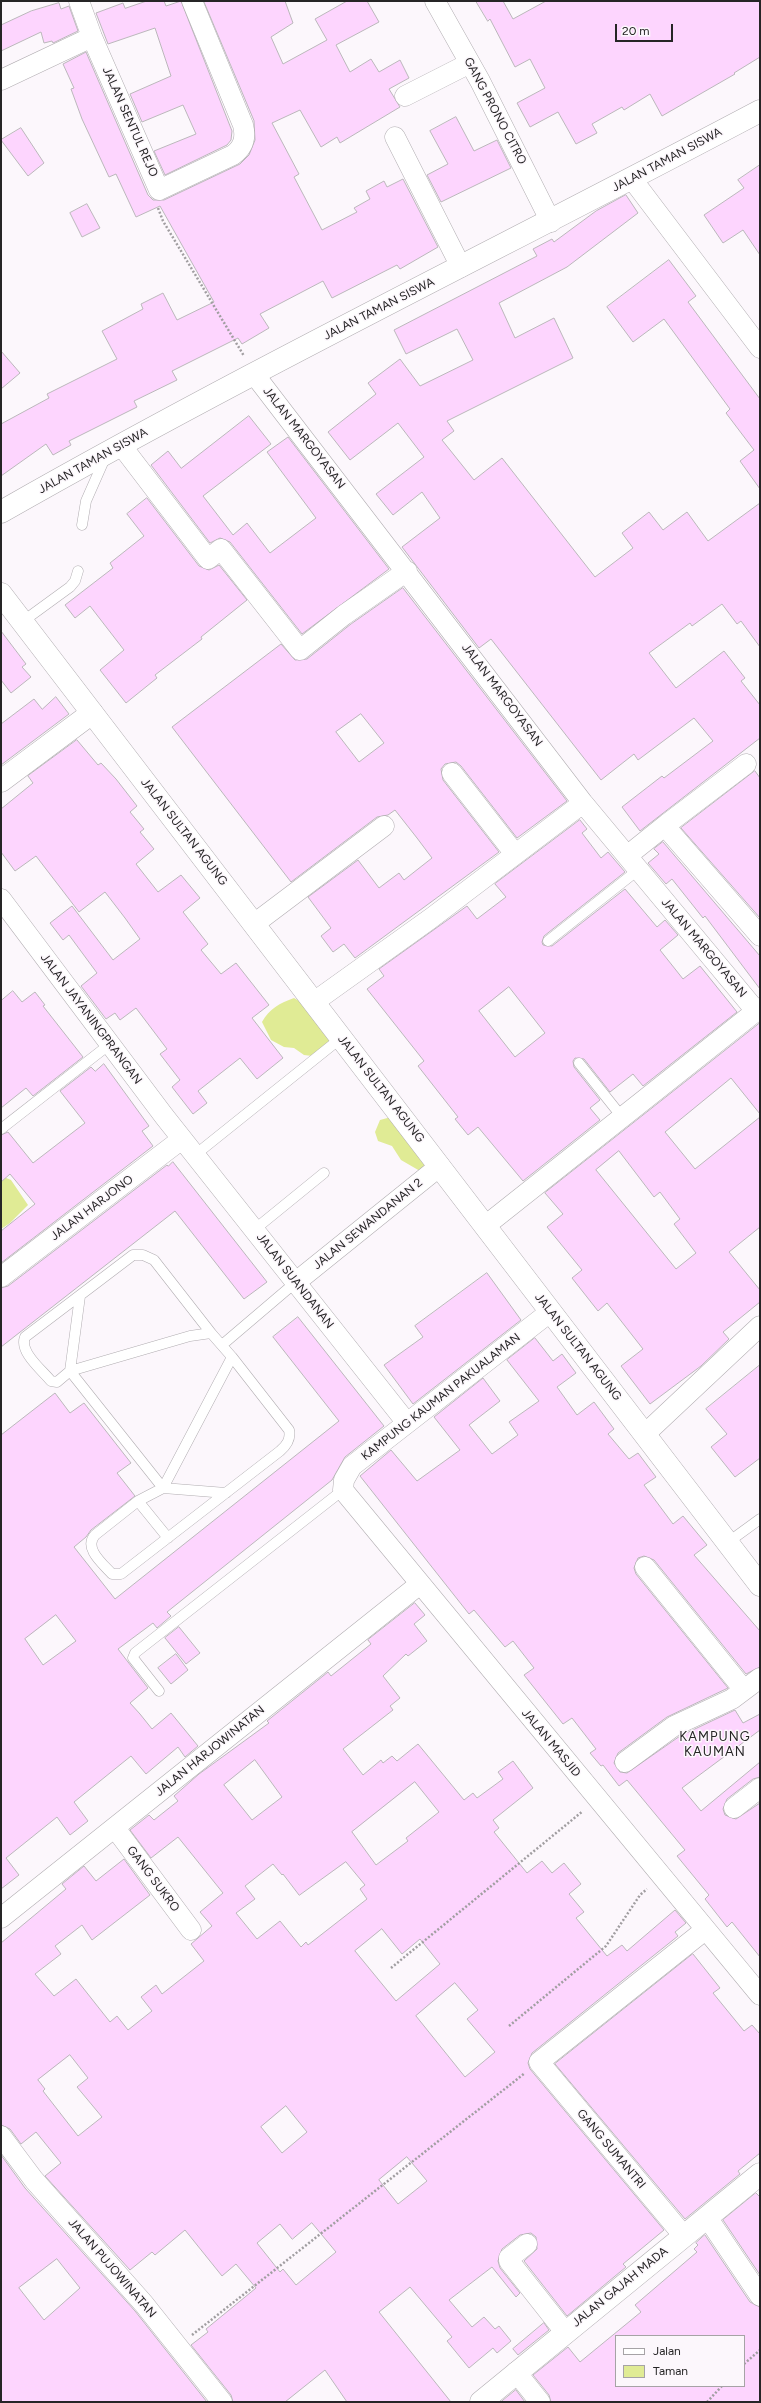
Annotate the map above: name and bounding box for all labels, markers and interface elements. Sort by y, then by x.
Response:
scale bar [617,16,675,42]
text: 20 m [622,24,650,38]
street label: GANG PRONO CITRO [461,55,529,167]
street label: JALAN SENTUL REJO [99,65,161,179]
street label: JALAN TAMAN SISWA [609,125,725,195]
street label: JALAN TAMAN SISWA [321,275,437,343]
street label: JALAN MARGOYASAN [260,384,348,492]
street label: JALAN TAMAN SISWA [36,425,150,497]
street label: JALAN MARGOYASAN [459,641,545,749]
street label: JALAN SULTAN AGUNG [138,776,230,888]
street label: JALAN MARGOYASAN [658,895,750,1001]
street label: JALAN JAYANINGPRANGAN [37,951,145,1087]
street label: JALAN SULTAN AGUNG [335,1033,427,1145]
street label: JALAN HARJONO [48,1172,136,1244]
street label: JALAN SEWANDANAN 2 [310,1175,426,1273]
street label: JALAN SUANDANAN [253,1230,337,1332]
street label: JALAN SULTAN AGUNG [532,1291,624,1403]
street label: KAMPUNG KAUMAN PAKUALAMAN [359,1330,523,1464]
street label: JALAN HARJOWINATAN [153,1703,267,1799]
street label: JALAN MASJID [518,1706,584,1780]
district label: KAMPUNG KAUMAN [679,1729,751,1760]
street label: GANG SUKRO [124,1843,182,1915]
street label: GANG SUMANTRI [574,2106,648,2192]
street label: JALAN PUJOWINATAN [65,2215,159,2321]
street label: JALAN GAJAH MADA [569,2244,671,2330]
legend [615,2335,745,2387]
text: Jalan [653,2344,681,2358]
text: Taman [653,2364,688,2378]

